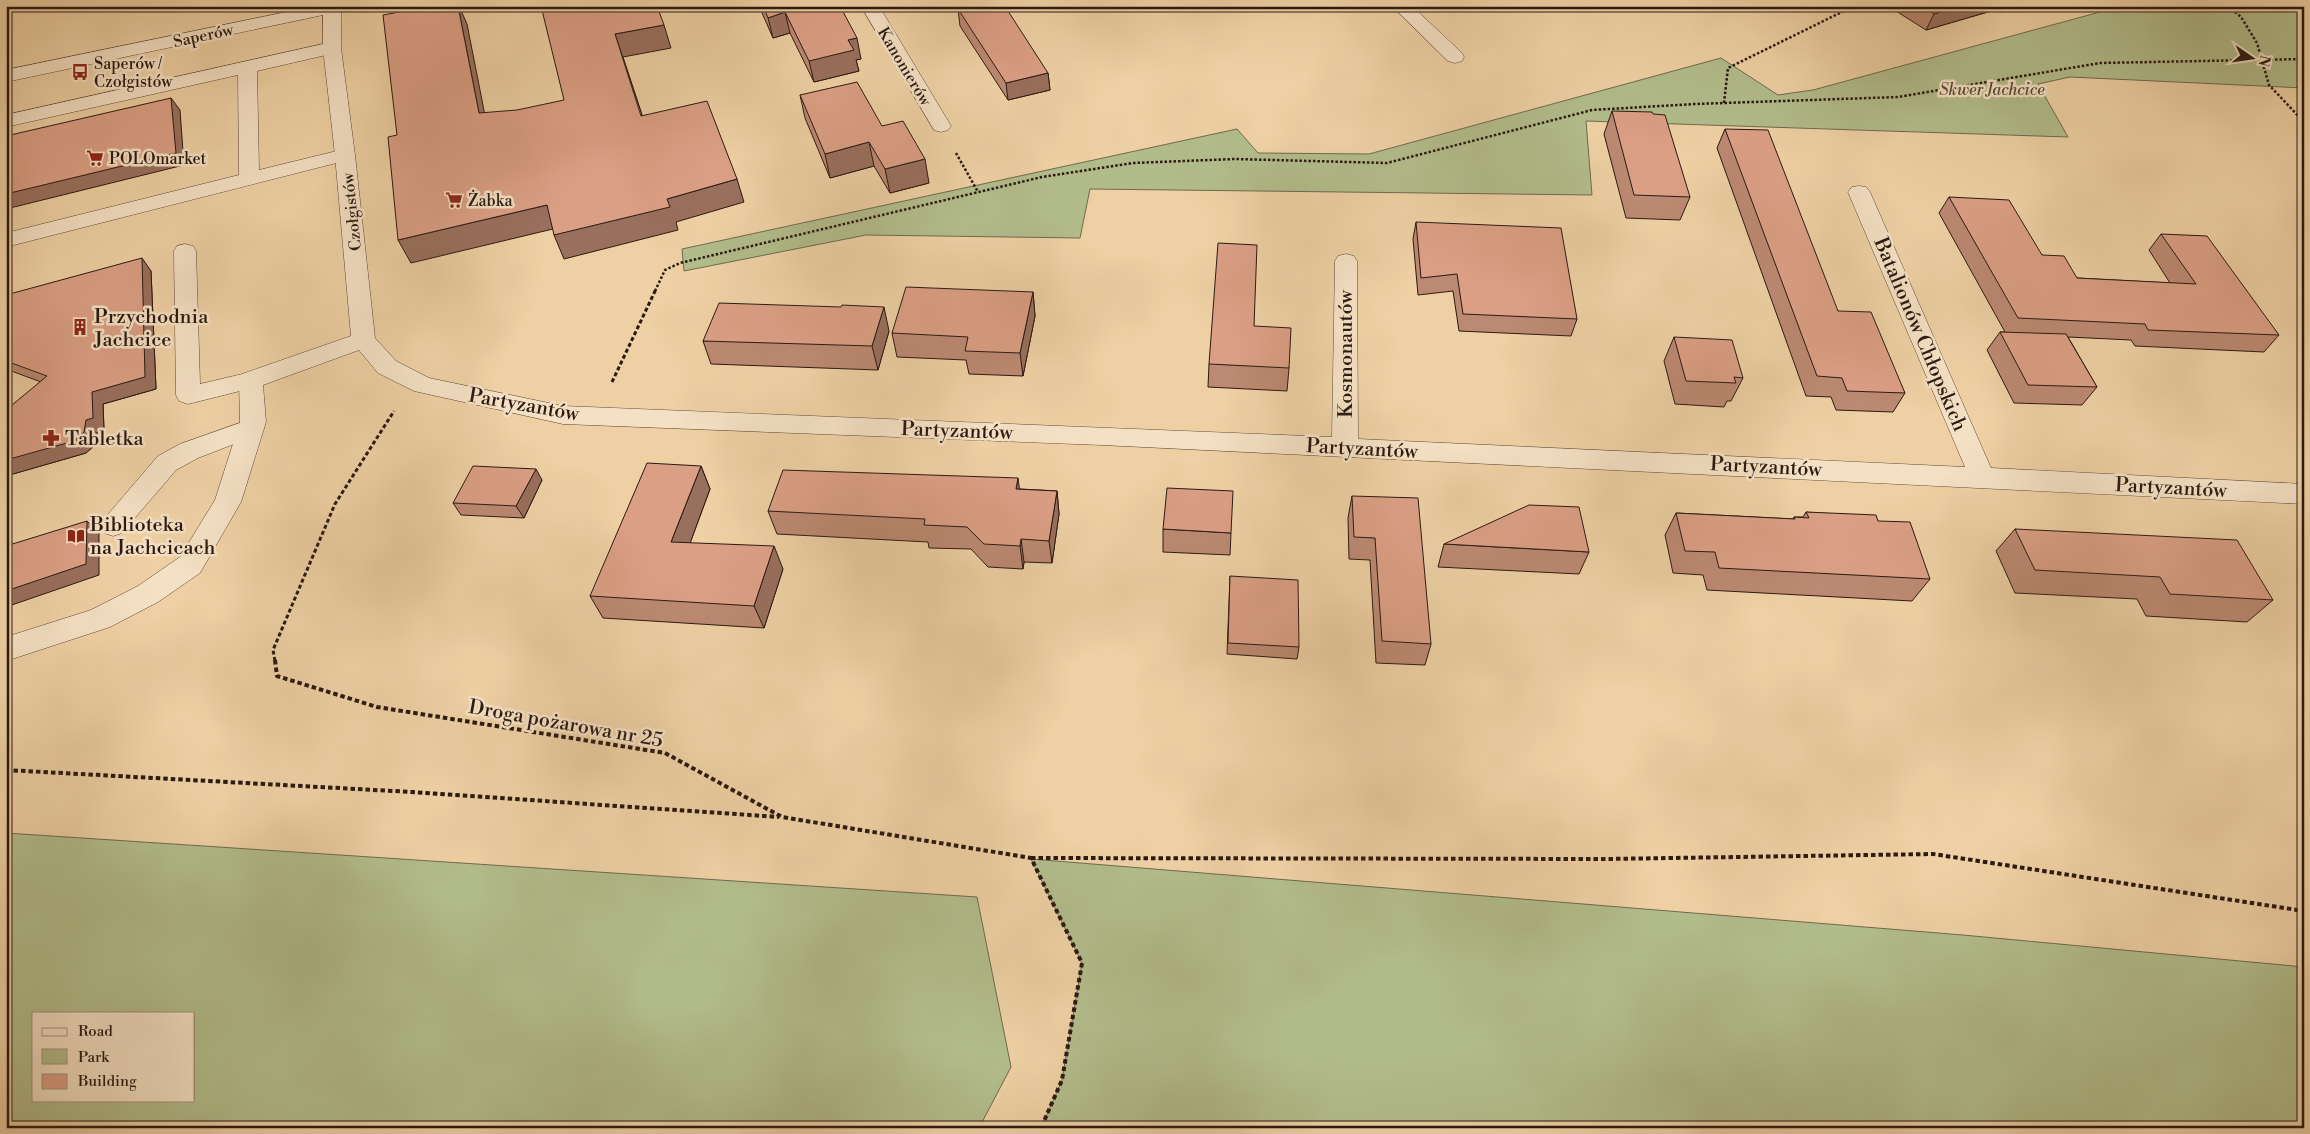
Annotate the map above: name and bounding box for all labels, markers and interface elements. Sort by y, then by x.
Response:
street label: Saperów [171,20,236,52]
street label: Kanonierów [873,24,936,110]
north arrow [2228,32,2278,82]
text: N [2254,53,2274,68]
place label: Saperów / Czołgistów [94,54,173,92]
bus stop icon: Saperów / Czołgistów [70,62,90,82]
park label: Skwer Jachcice [1939,80,2045,100]
supermarket icon: POLOmarket [85,148,105,168]
place label: POLOmarket [109,149,207,169]
street label: Czołgistów [338,171,366,252]
place label: Żabka [468,189,513,211]
supermarket icon: Żabka [444,190,464,210]
street label: Batalionów Chłopskich [1867,233,1972,435]
street label: Kosmonautów [1334,289,1359,418]
place label: Przychodnia Jachcice [93,305,209,353]
building icon: Przychodnia Jachcice [70,317,90,337]
street label: Partyzantów [466,383,582,428]
street label: Partyzantów [901,417,1015,446]
place label: Tabletka [65,427,145,452]
pharmacy icon: Tabletka [41,428,61,448]
street label: Partyzantów [1305,434,1420,465]
street label: Partyzantów [1709,452,1824,483]
street label: Partyzantów [2114,473,2229,504]
place label: Biblioteka na Jachcicach [89,513,215,561]
library icon: Biblioteka na Jachcicach [66,526,86,546]
street label: Droga pożarowa nr 25 [467,695,665,754]
legend [32,1012,195,1102]
text: Road [78,1022,113,1041]
text: Park [78,1048,110,1067]
text: Building [77,1072,137,1091]

